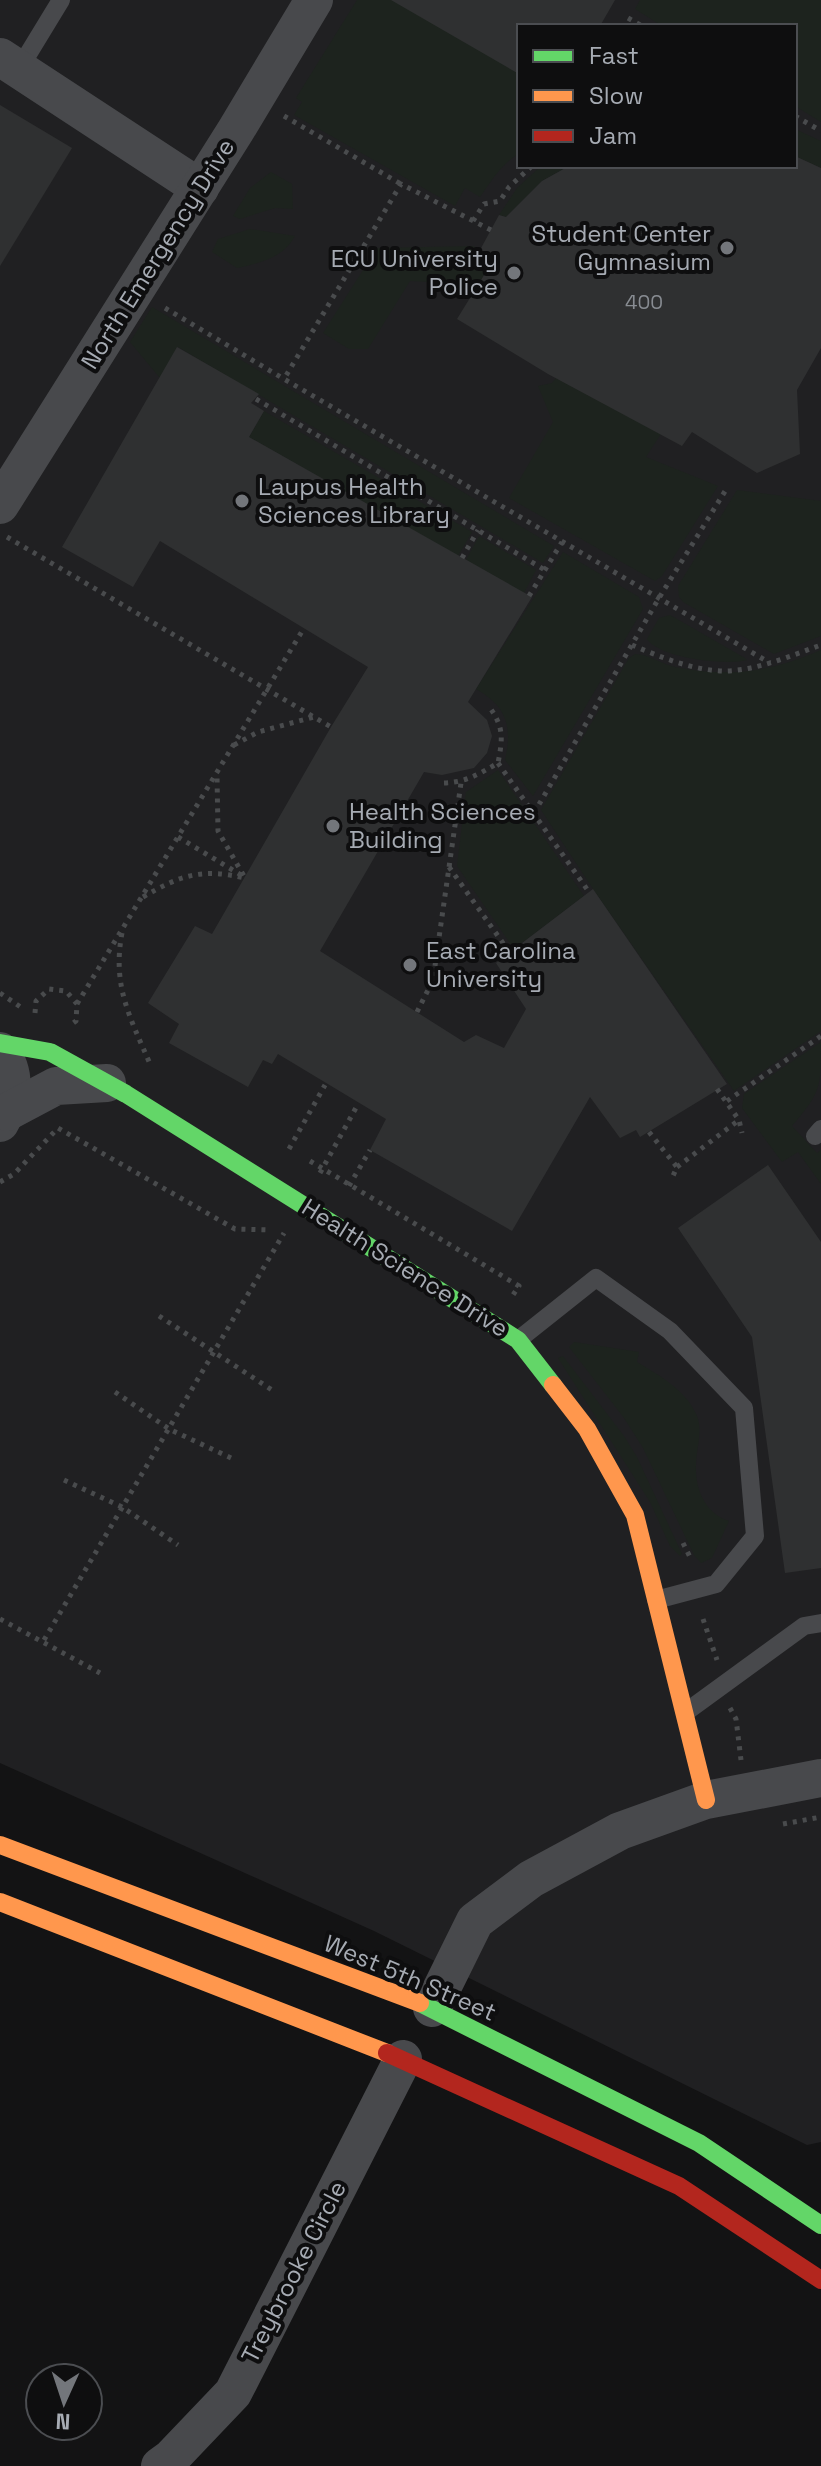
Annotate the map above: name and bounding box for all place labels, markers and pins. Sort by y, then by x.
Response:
place label: Student Center Gymnasium [531,218,711,277]
marker: Student Center Gymnasium [718,239,736,257]
place label: ECU University Police [331,243,498,302]
marker: ECU University Police [505,264,523,282]
place label: Laupus Health Sciences Library [258,471,450,530]
marker: Laupus Health Sciences Library [233,492,251,510]
place label: Health Sciences Building [349,796,536,855]
marker: Health Sciences Building [324,817,342,835]
place label: East Carolina University [426,935,576,994]
marker: East Carolina University [401,956,419,974]

